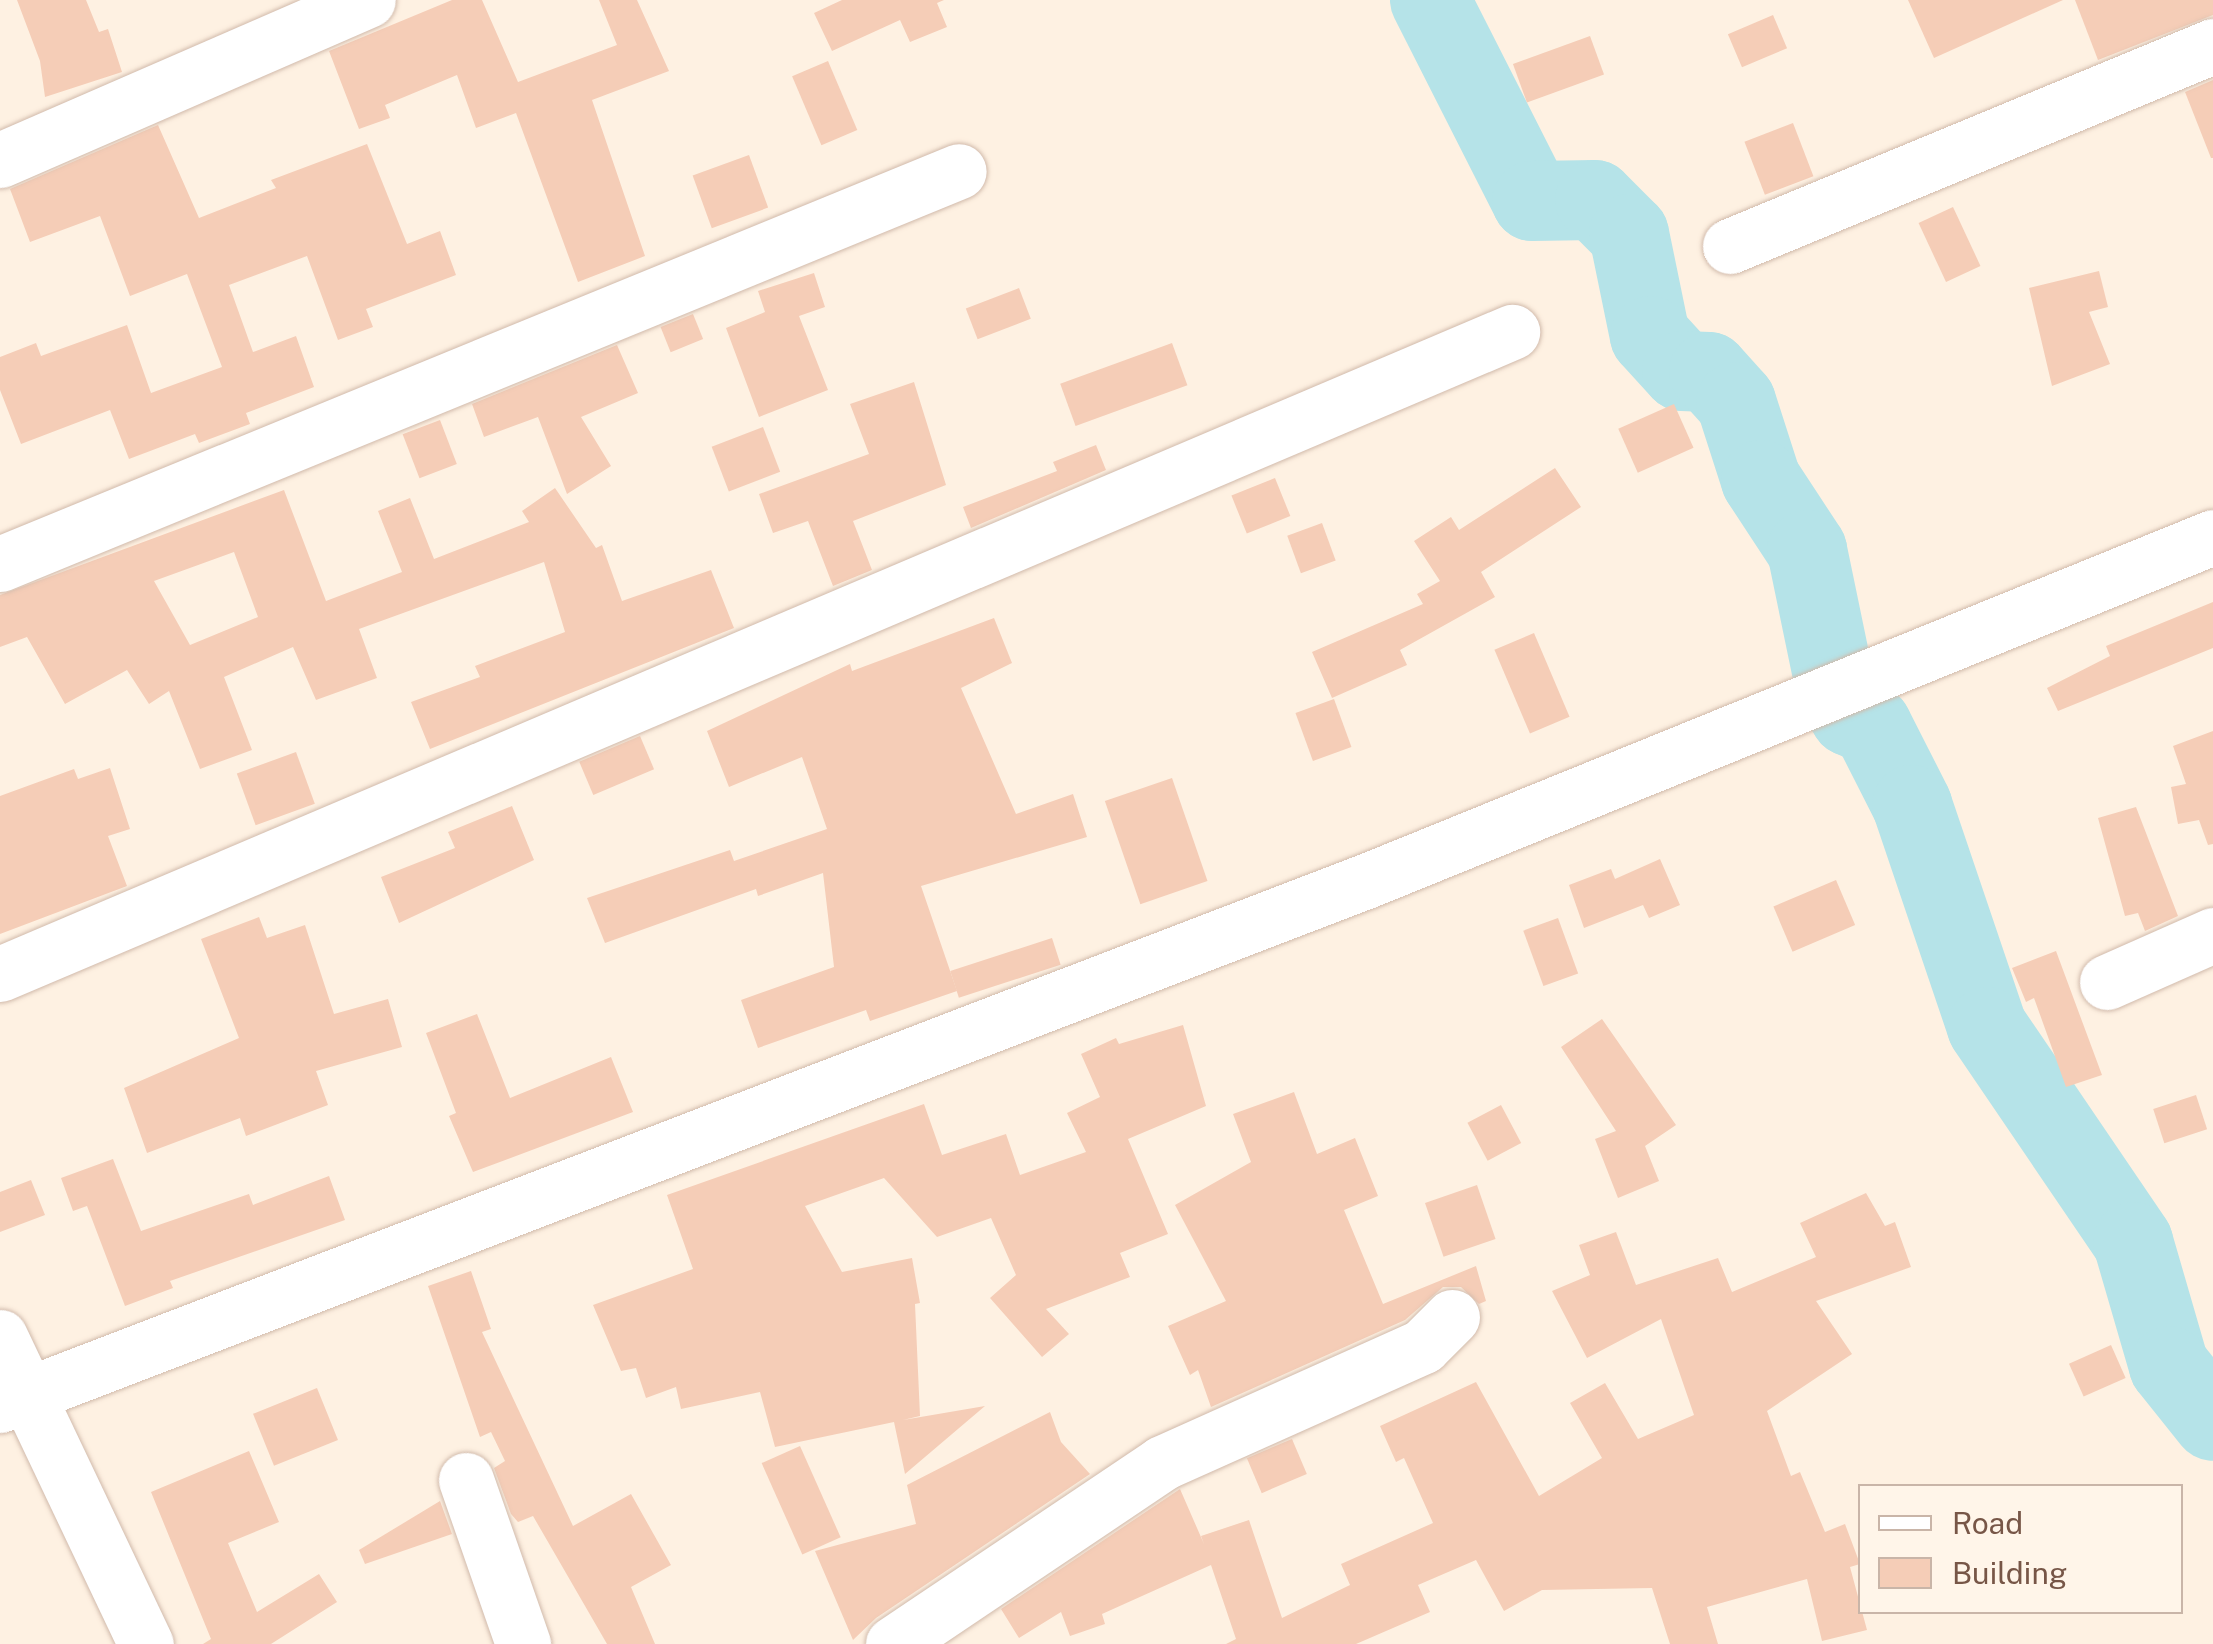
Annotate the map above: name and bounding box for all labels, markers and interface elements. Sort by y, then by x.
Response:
legend [1858,1484,2183,1614]
text: Road [1952,1505,2023,1541]
text: Building [1952,1555,2067,1591]

